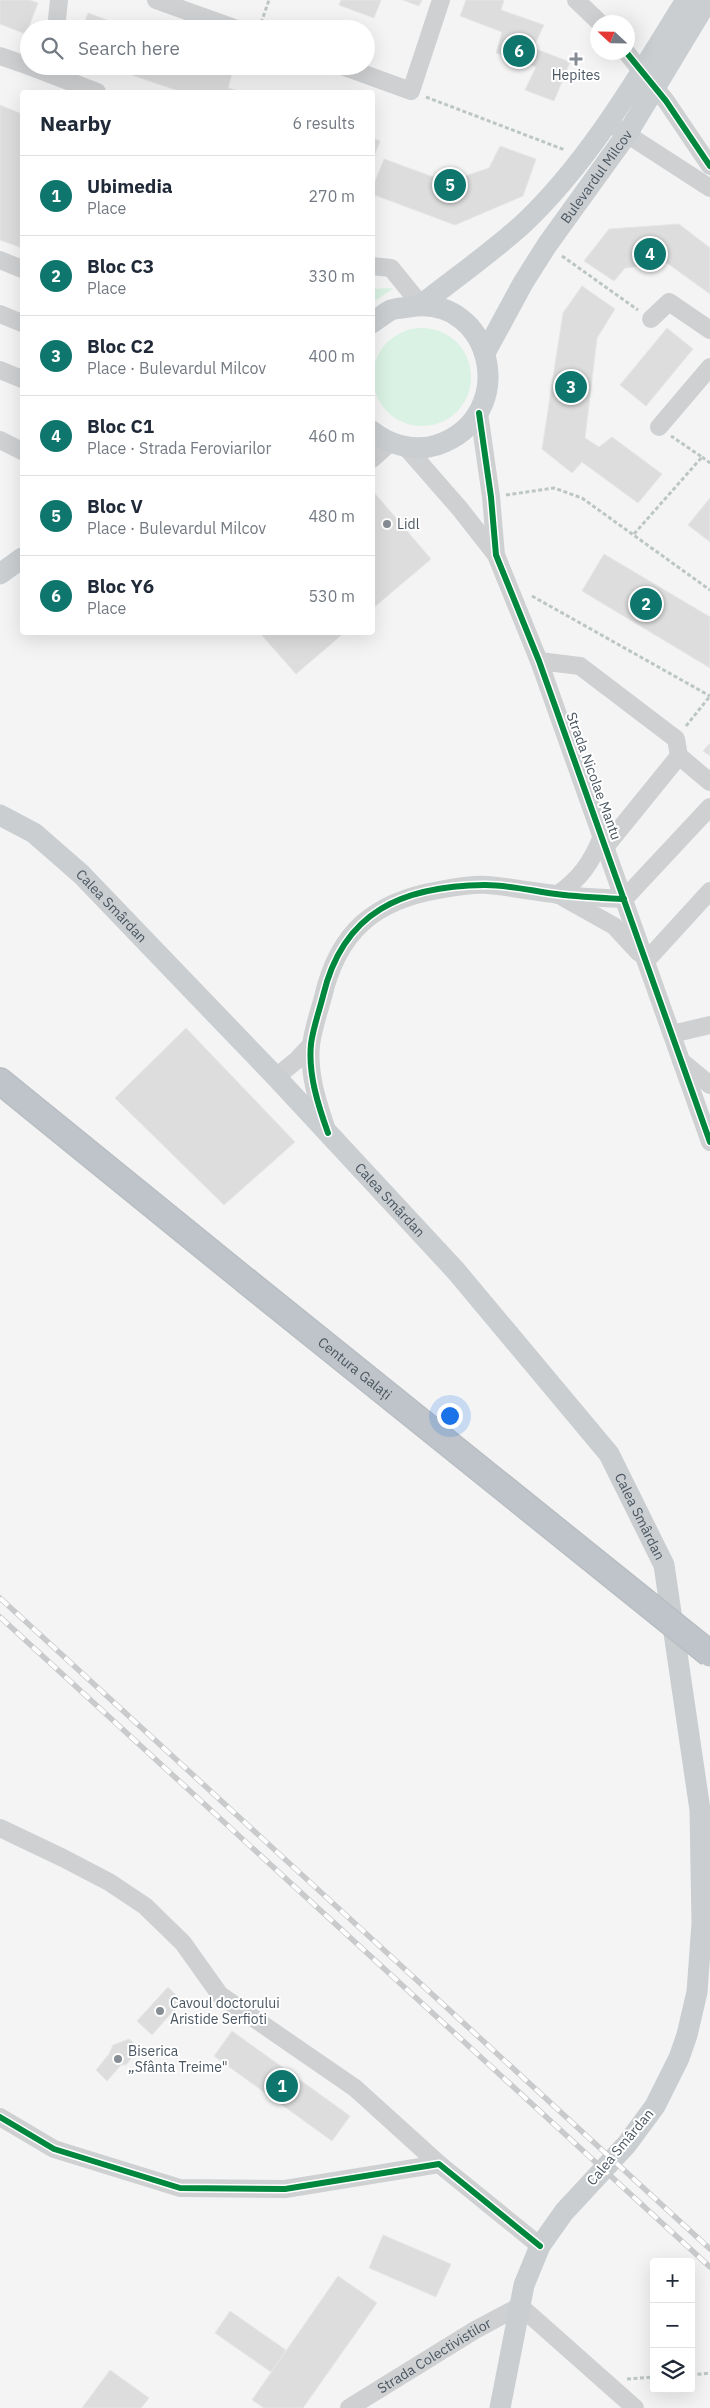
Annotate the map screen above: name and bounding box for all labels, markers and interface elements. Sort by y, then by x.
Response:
north arrow [590,15,635,60]
search box [20,20,375,75]
pin: 6 [503,32,535,70]
icon: search [38,34,66,62]
text: Search here [78,36,180,60]
marker: Hepites [570,53,582,65]
place label: Hepites [552,66,600,84]
text: Nearby [40,109,111,137]
text: 6 results [292,113,355,133]
street label: Bulevardul Milcov [557,126,636,227]
pin: 5 [434,166,466,204]
text: Ubimedia [87,174,173,198]
text: 1 [51,186,61,206]
text: 270 m [308,186,355,206]
text: Place [87,198,126,218]
pin: 4 [634,235,666,273]
text: Bloc C3 [87,254,154,278]
text: 2 [51,266,61,286]
text: 330 m [308,266,355,286]
text: Place [87,278,126,298]
text: Bloc C2 [87,334,154,358]
text: 3 [51,346,61,366]
text: 400 m [308,346,355,366]
text: Place · Bulevardul Milcov [87,358,266,378]
pin: 3 [555,368,587,406]
text: Bloc C1 [87,414,154,438]
text: 4 [51,426,61,446]
text: 460 m [308,426,355,446]
text: Place · Strada Feroviarilor [87,438,271,458]
text: Bloc V [87,494,143,518]
text: 5 [51,506,61,526]
text: 480 m [308,506,355,526]
place label: Lidl [397,515,420,533]
text: Place · Bulevardul Milcov [87,518,266,538]
marker: Lidl [381,518,393,530]
text: Bloc Y6 [87,574,154,598]
pin: 2 [630,585,662,623]
text: 6 [51,586,61,606]
text: 530 m [308,586,355,606]
text: Place [87,598,126,618]
street label: Strada Nicolae Mantu [563,710,625,842]
street label: Calea Smârdan [72,865,151,946]
street label: Calea Smârdan [351,1159,429,1241]
street label: Centura Galați [314,1333,396,1404]
your location [437,1403,463,1429]
street label: Calea Smârdan [611,1470,669,1563]
place label: Cavoul doctorului Aristide Serfioti [170,1994,280,2028]
marker: Cavoul doctorului Aristide Serfioti [154,2005,166,2017]
place label: Biserica „Sfânta Treime" [128,2042,228,2076]
marker: Biserica „Sfânta Treime" [112,2053,124,2065]
pin: 1 [266,2067,298,2105]
street label: Calea Smârdan [583,2105,657,2189]
map controls [650,2258,695,2393]
button: + [650,2258,695,2303]
button: − [650,2303,695,2348]
street label: Strada Colectivistilor [374,2314,494,2397]
button: layers [650,2348,695,2393]

